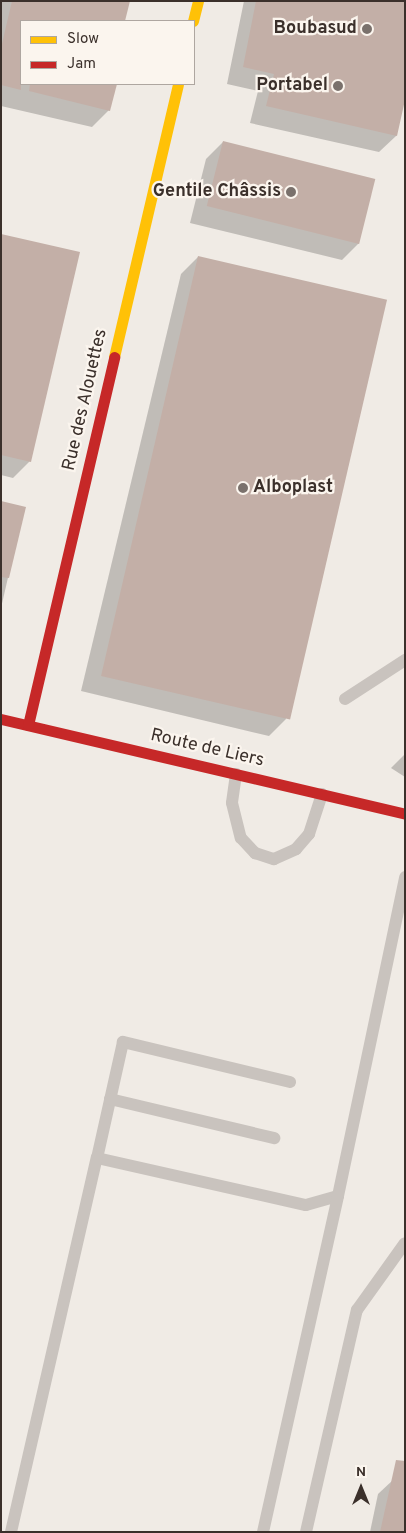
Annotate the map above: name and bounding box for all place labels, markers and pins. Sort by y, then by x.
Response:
place label: Boubasud [274,18,357,40]
marker: Boubasud [361,23,373,35]
place label: Portabel [256,75,328,97]
marker: Portabel [332,80,344,92]
place label: Gentile Châssis [153,181,281,203]
marker: Gentile Châssis [285,186,297,198]
place label: Alboplast [253,477,333,499]
marker: Alboplast [237,482,249,494]

